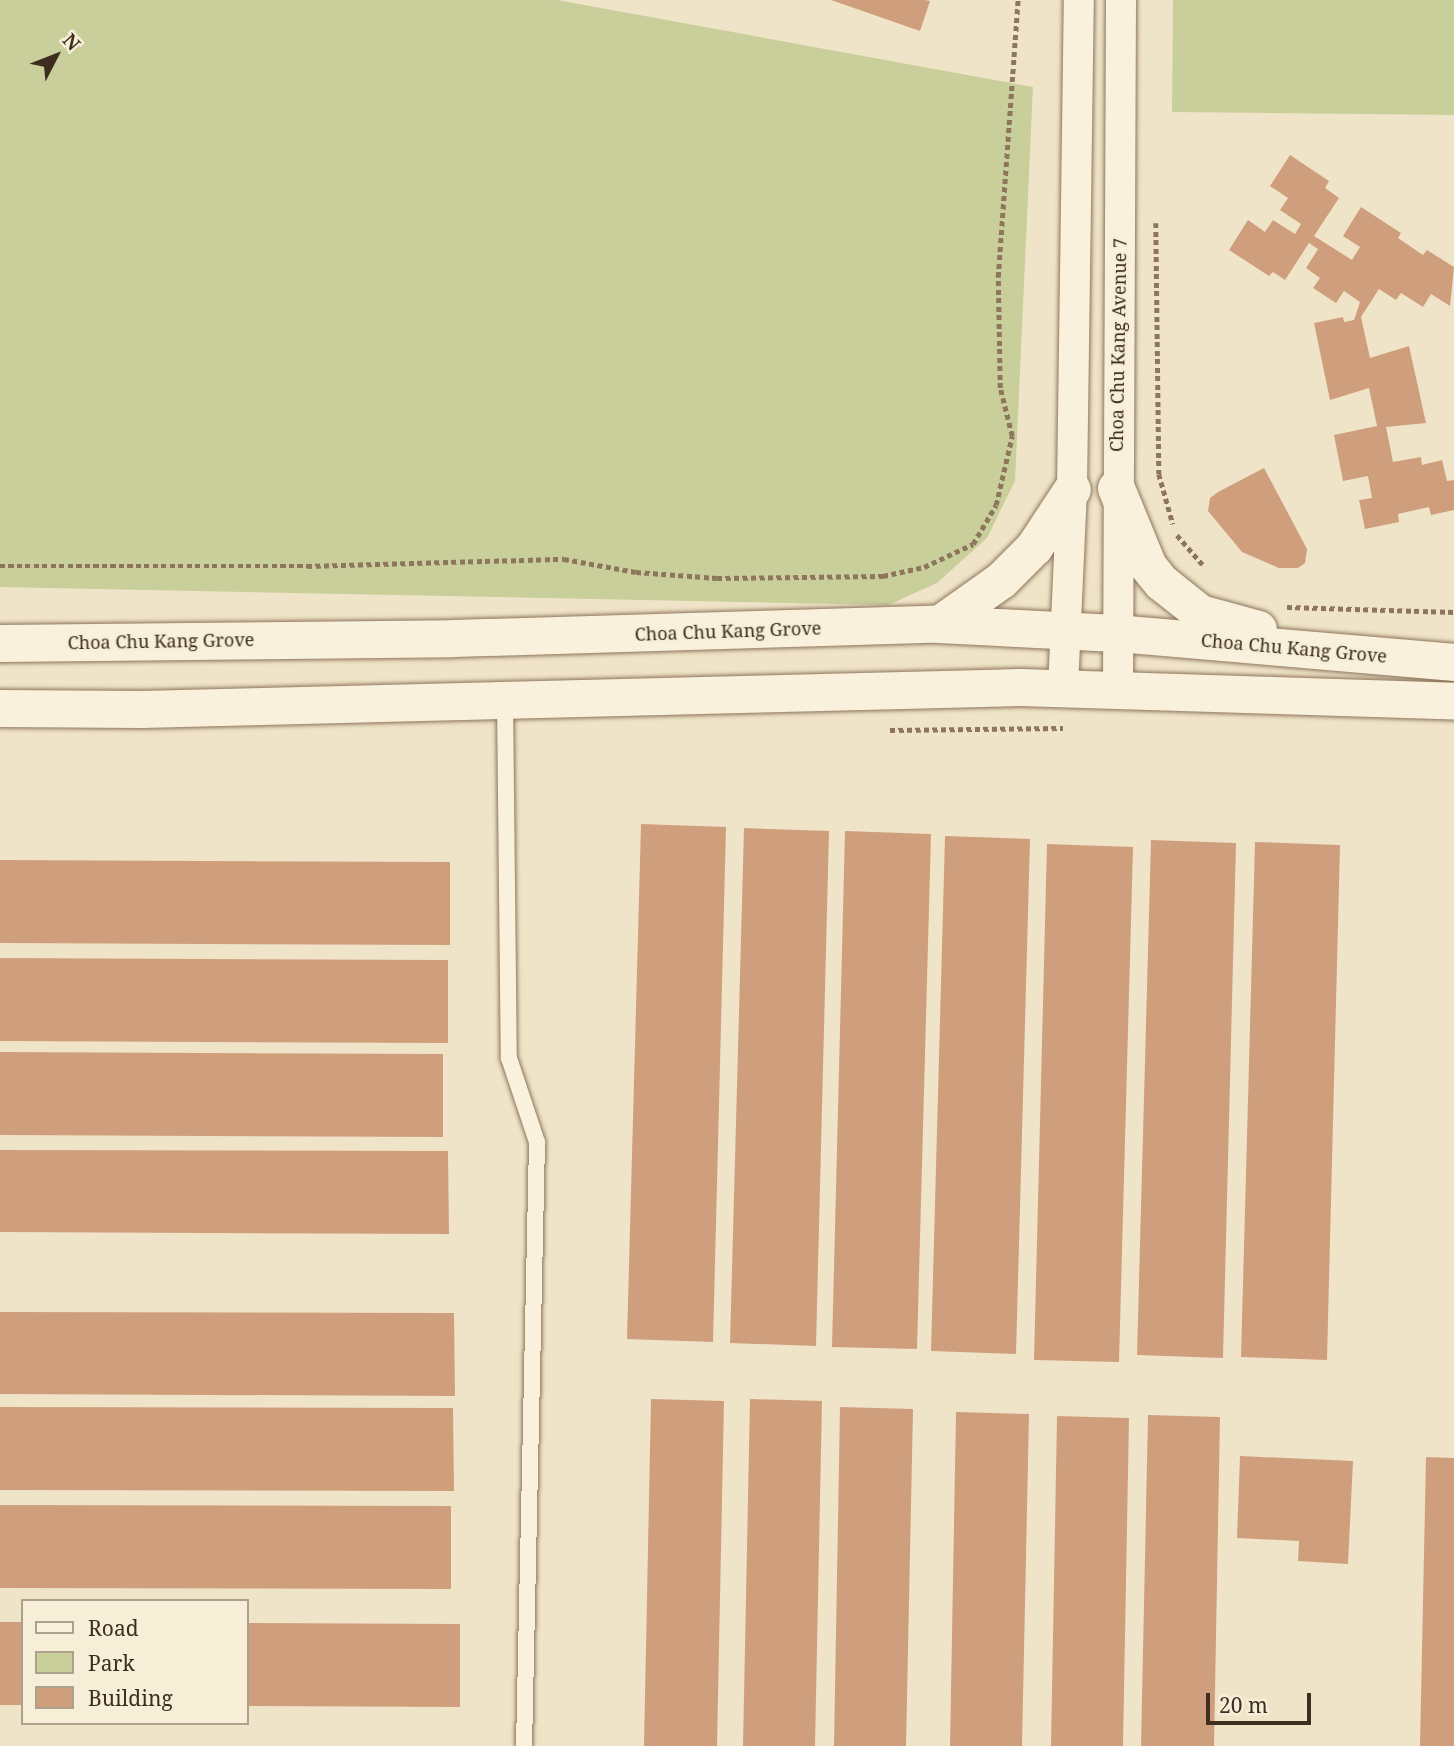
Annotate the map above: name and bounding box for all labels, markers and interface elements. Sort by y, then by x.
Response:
north arrow [21,21,91,91]
text: N [57,28,86,56]
street label: Choa Chu Kang Avenue 7 [1105,238,1131,452]
street label: Choa Chu Kang Grove [634,617,822,645]
street label: Choa Chu Kang Grove [67,629,255,653]
street label: Choa Chu Kang Grove [1200,629,1388,667]
legend [21,1599,248,1725]
text: Road [88,1614,139,1642]
text: Park [88,1649,135,1677]
scale bar [1209,1680,1314,1724]
text: Building [88,1684,173,1712]
text: 20 m [1219,1691,1268,1719]

